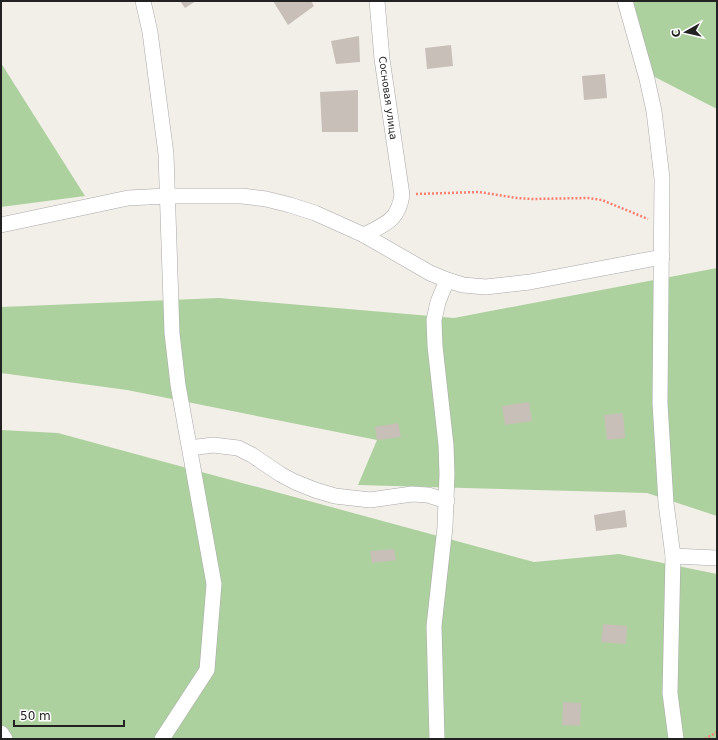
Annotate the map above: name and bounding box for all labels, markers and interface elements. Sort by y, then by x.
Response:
north arrow [666,12,706,52]
text: С [670,28,684,38]
street label: Сосновая улица [377,56,399,140]
scale bar [14,702,124,728]
text: 50 m [20,709,51,723]

